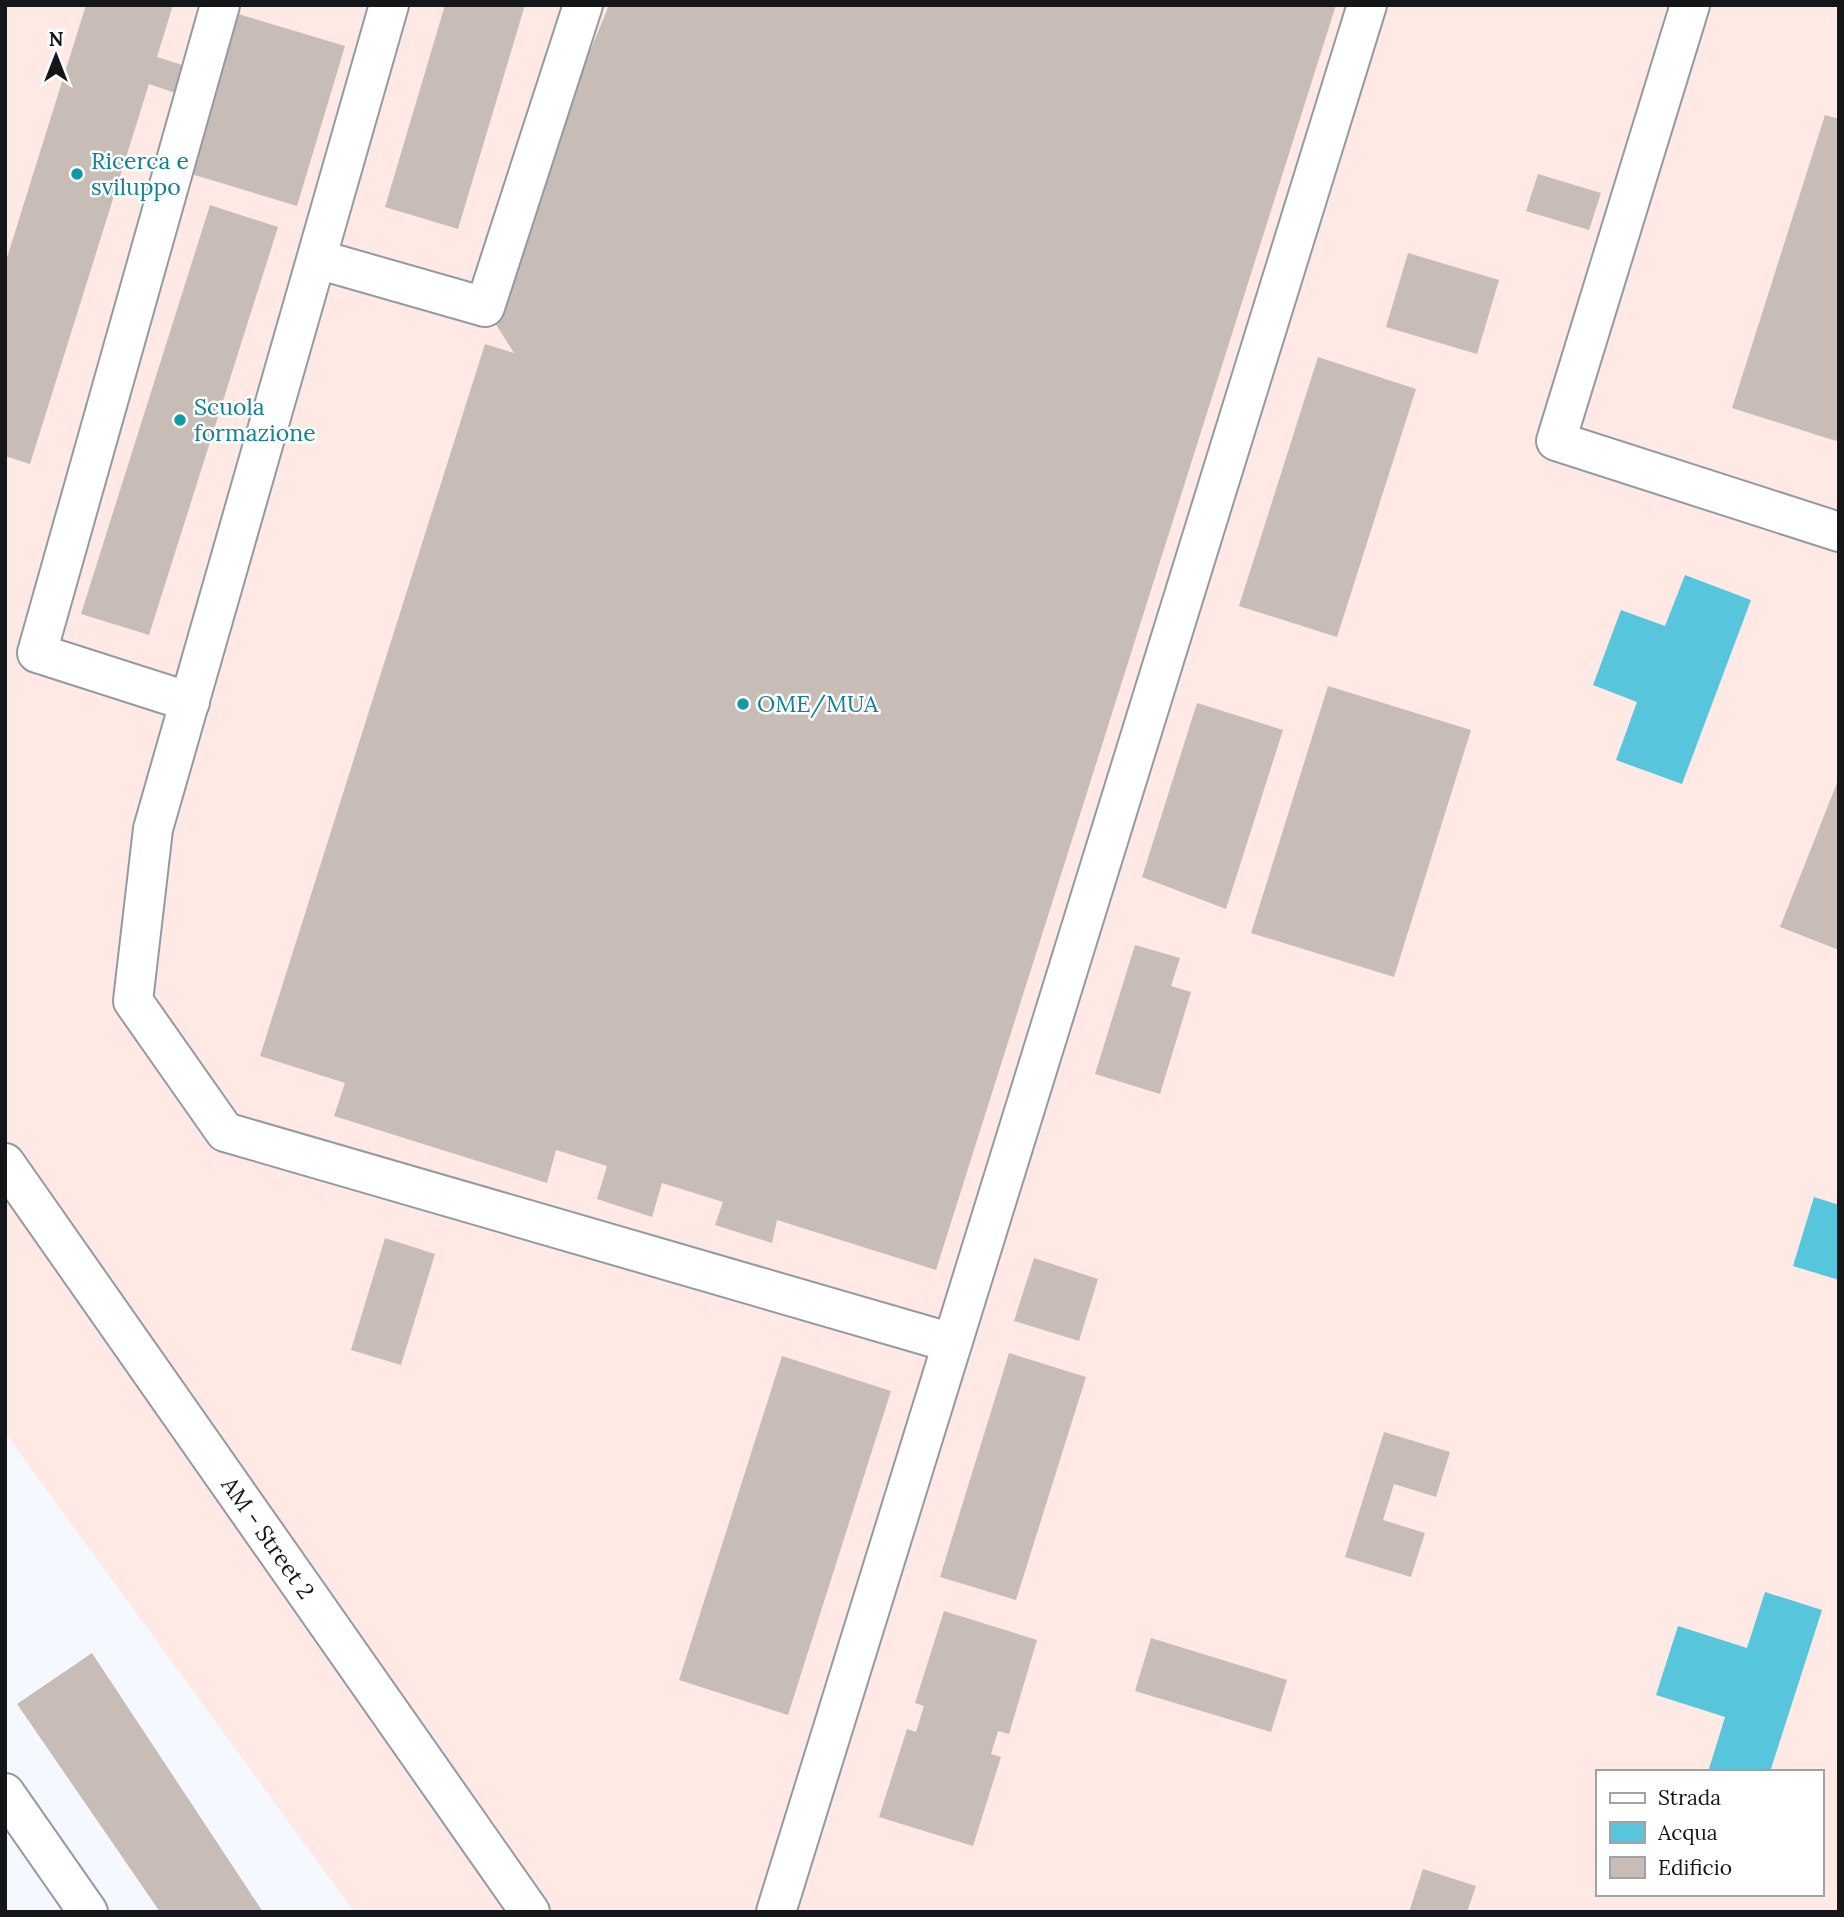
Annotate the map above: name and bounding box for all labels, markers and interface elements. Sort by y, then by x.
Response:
north arrow [21,21,91,91]
text: N [49,27,64,51]
place label: Ricerca e sviluppo [91,146,189,201]
marker: Ricerca e sviluppo [69,166,85,182]
place label: Scuola formazione [194,392,316,447]
marker: Scuola formazione [172,412,188,428]
place label: OME/MUA [757,689,879,719]
marker: OME/MUA [735,696,751,712]
street label: AM - Street 2 [215,1470,321,1604]
legend [1596,1770,1823,1896]
text: Strada [1658,1784,1721,1811]
text: Acqua [1657,1819,1718,1846]
text: Edificio [1658,1854,1732,1881]

